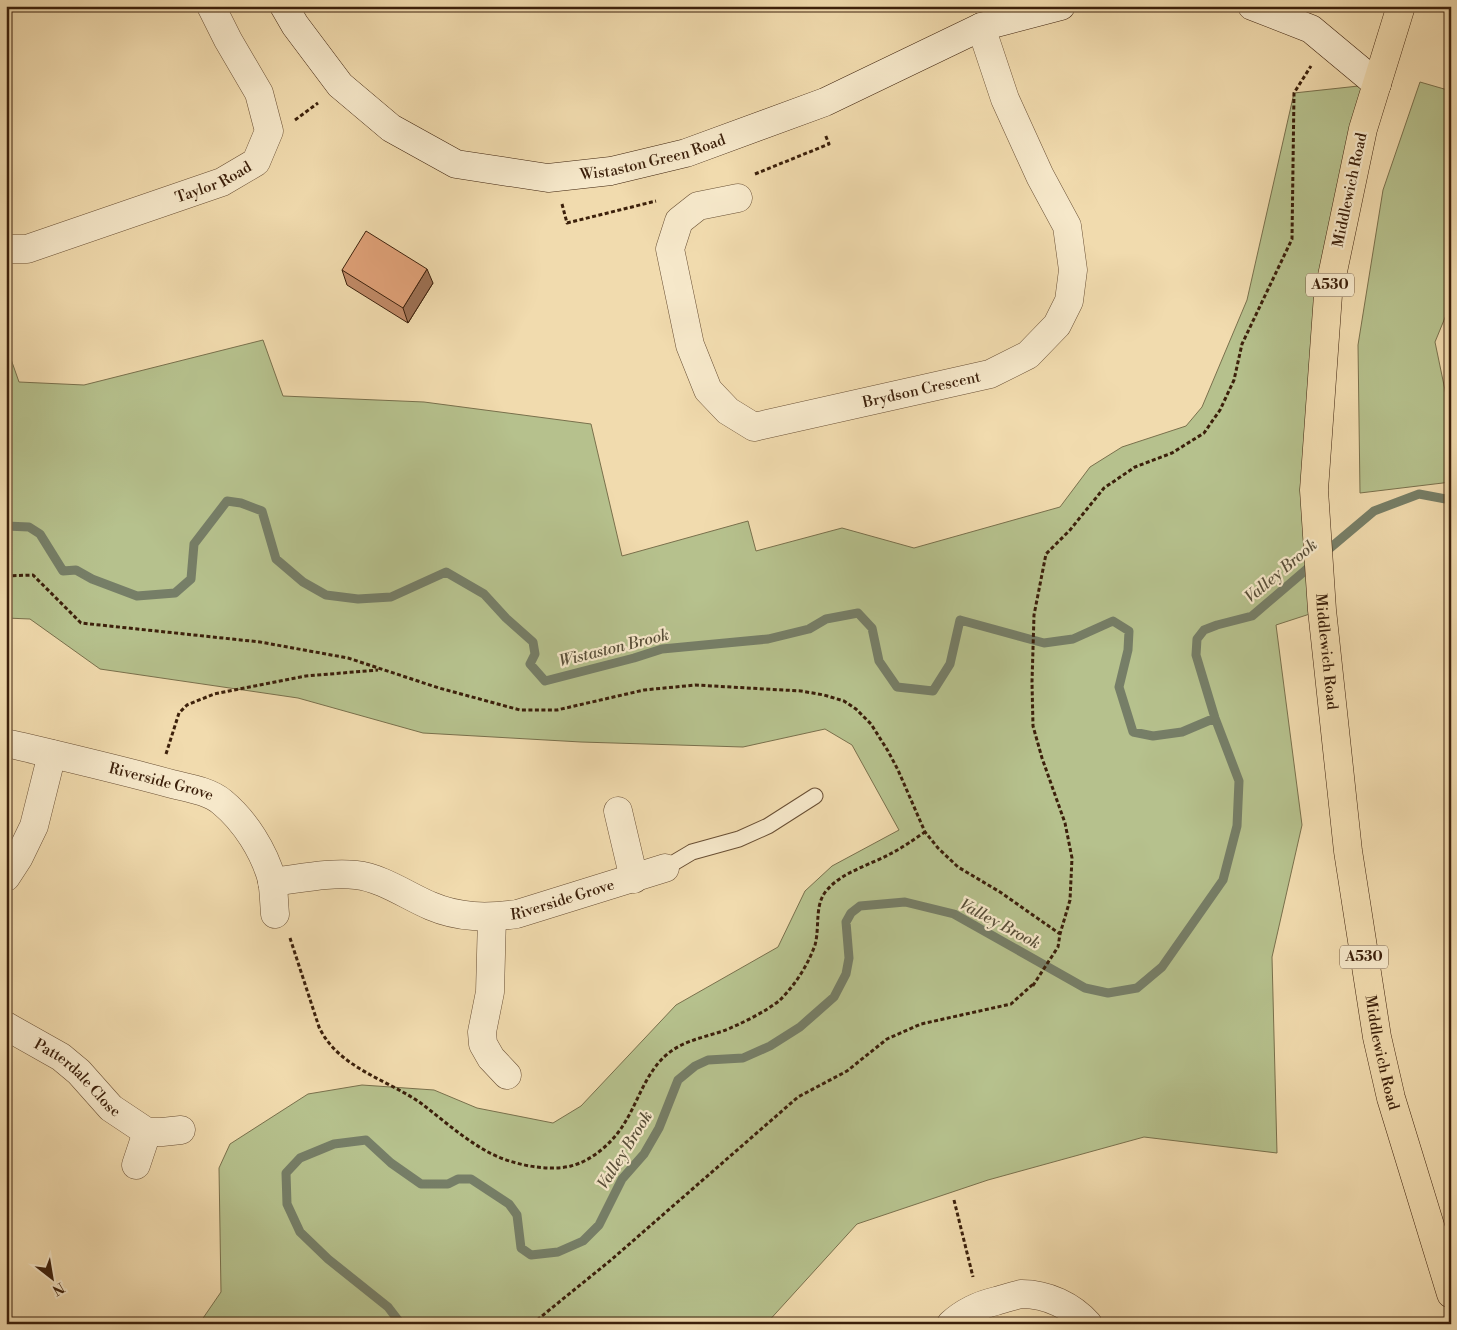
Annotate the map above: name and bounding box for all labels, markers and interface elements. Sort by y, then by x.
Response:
street label: Wistaston Green Road [578,130,728,184]
street label: Middlewich Road [1329,130,1372,249]
street label: Taylor Road [173,157,255,207]
road number: A530 [1306,274,1354,296]
street label: Brydson Crescent [860,367,983,412]
water label: Valley Brook [1241,535,1321,607]
street label: Middlewich Road [1311,593,1342,711]
water label: Wistaston Brook [557,625,671,671]
street label: Riverside Grove [107,759,217,805]
street label: Riverside Grove [509,875,617,924]
water label: Valley Brook [956,894,1044,954]
road number: A530 [1340,946,1388,969]
street label: Middlewich Road [1361,994,1404,1113]
street label: Patterdale Close [31,1034,124,1121]
water label: Valley Brook [593,1107,657,1193]
north arrow [28,1252,78,1302]
text: N [49,1278,68,1299]

